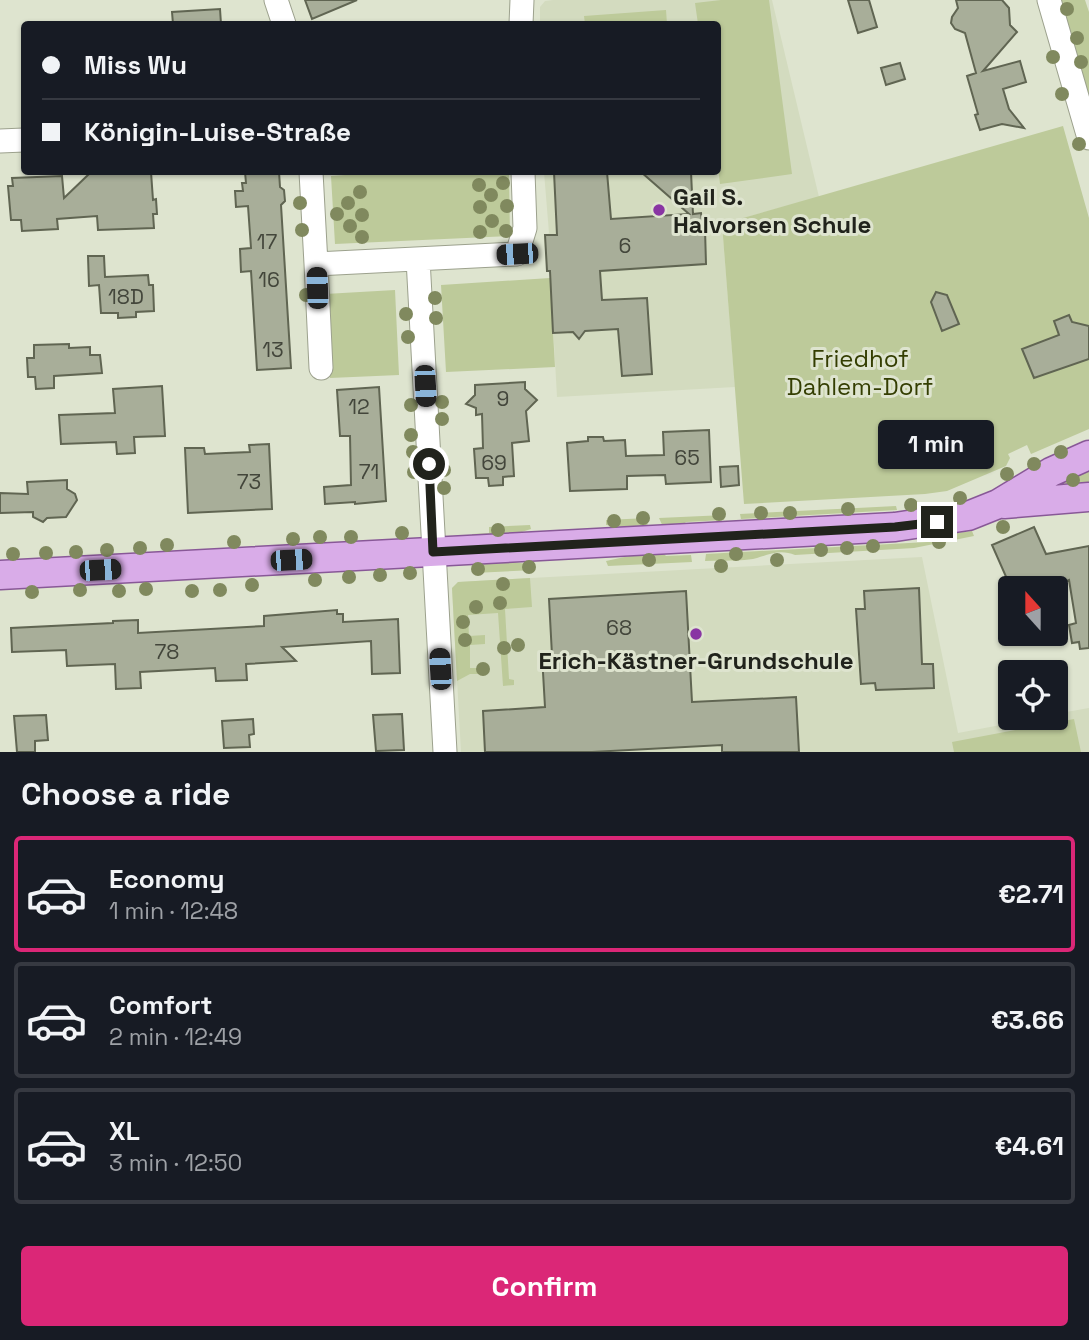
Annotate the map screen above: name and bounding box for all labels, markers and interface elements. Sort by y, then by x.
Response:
text: Miss Wu [84,48,187,82]
text: Königin-Luise-Straße [84,115,351,149]
place label: Gail S. Halvorsen Schule [673,181,871,240]
marker: Gail S. Halvorsen Schule [651,202,667,218]
house number: 17 [257,228,277,255]
house number: 6 [619,232,631,259]
car [496,242,539,266]
house number: 16 [258,266,280,293]
car [306,267,329,309]
house number: 18D [108,283,144,310]
house number: 13 [262,336,284,363]
park label: Friedhof Dahlem-Dorf [787,343,933,402]
car [414,364,437,408]
house number: 9 [497,385,509,412]
house number: 12 [348,393,370,420]
callout: 1 min [879,420,995,470]
text: 1 min [908,429,964,459]
house number: 65 [674,444,700,471]
route start [413,448,445,480]
house number: 69 [481,449,507,476]
house number: 71 [359,458,379,485]
house number: 73 [237,468,261,495]
route end [921,506,953,538]
car [270,548,313,572]
car [79,558,122,582]
north arrow [998,576,1068,646]
map controls [998,576,1068,730]
house number: 68 [606,614,632,641]
marker: Erich-Kästner-Grundschule [688,626,704,642]
house number: 78 [155,638,179,665]
place label: Erich-Kästner-Grundschule [538,645,854,676]
car [429,647,452,691]
button: locate [998,660,1068,730]
text: Choose a ride [21,774,231,814]
text: Economy [109,862,225,896]
icon: car [25,863,88,926]
text: €2.71 [998,877,1064,911]
text: 1 min · 12:48 [109,896,238,926]
text: Comfort [109,988,212,1022]
icon: car [25,989,88,1052]
text: €3.66 [991,1003,1064,1037]
text: 2 min · 12:49 [109,1022,242,1052]
text: XL [109,1114,140,1148]
icon: car [25,1115,88,1178]
text: €4.61 [995,1129,1064,1163]
text: 3 min · 12:50 [109,1148,242,1178]
button: Confirm [21,1246,1068,1326]

